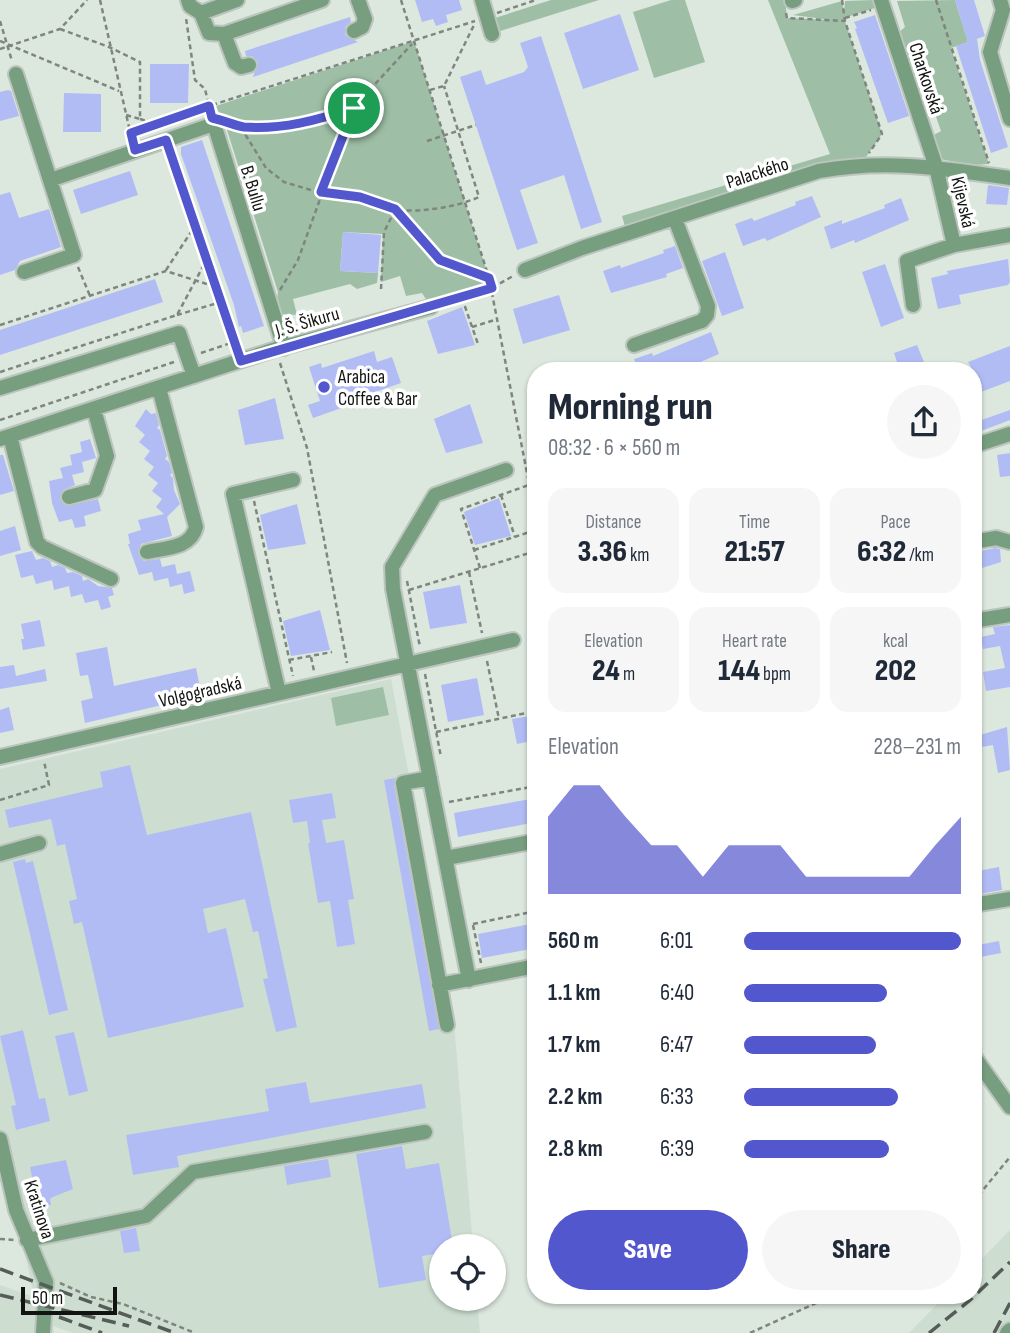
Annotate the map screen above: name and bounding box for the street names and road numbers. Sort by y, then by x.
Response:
street label: Charkovská [903,40,948,117]
street label: Palackého [723,153,792,194]
street label: B. Bullu [235,163,270,214]
street label: Kijevská [946,174,980,230]
street label: J. Š. Šikuru [272,302,342,343]
street label: Volgogradská [157,672,244,713]
street label: Kratinova [18,1177,59,1242]

